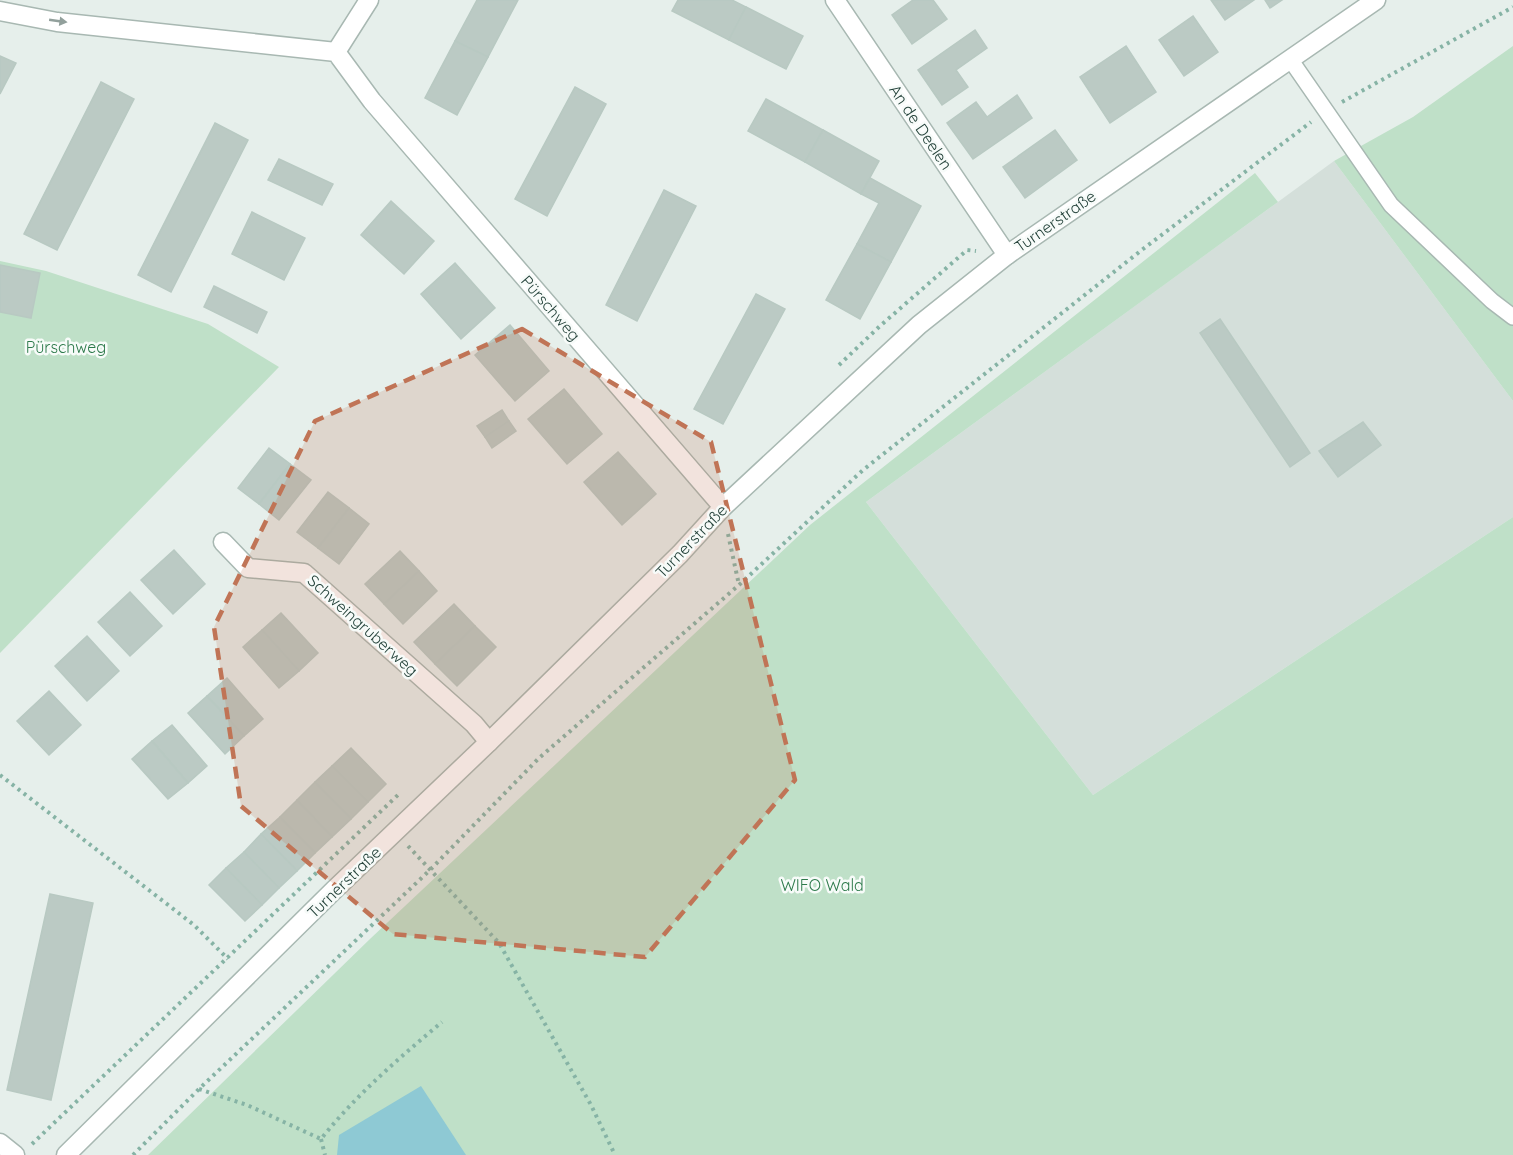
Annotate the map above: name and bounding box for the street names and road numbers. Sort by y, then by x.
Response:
street label: An de Deelen [885,81,957,173]
street label: Turnerstraße [1010,186,1100,256]
street label: Pürschweg [517,271,585,345]
street label: Turnerstraße [651,500,731,582]
street label: Schweingruberweg [304,570,422,680]
street label: Turnerstraße [303,842,385,922]

